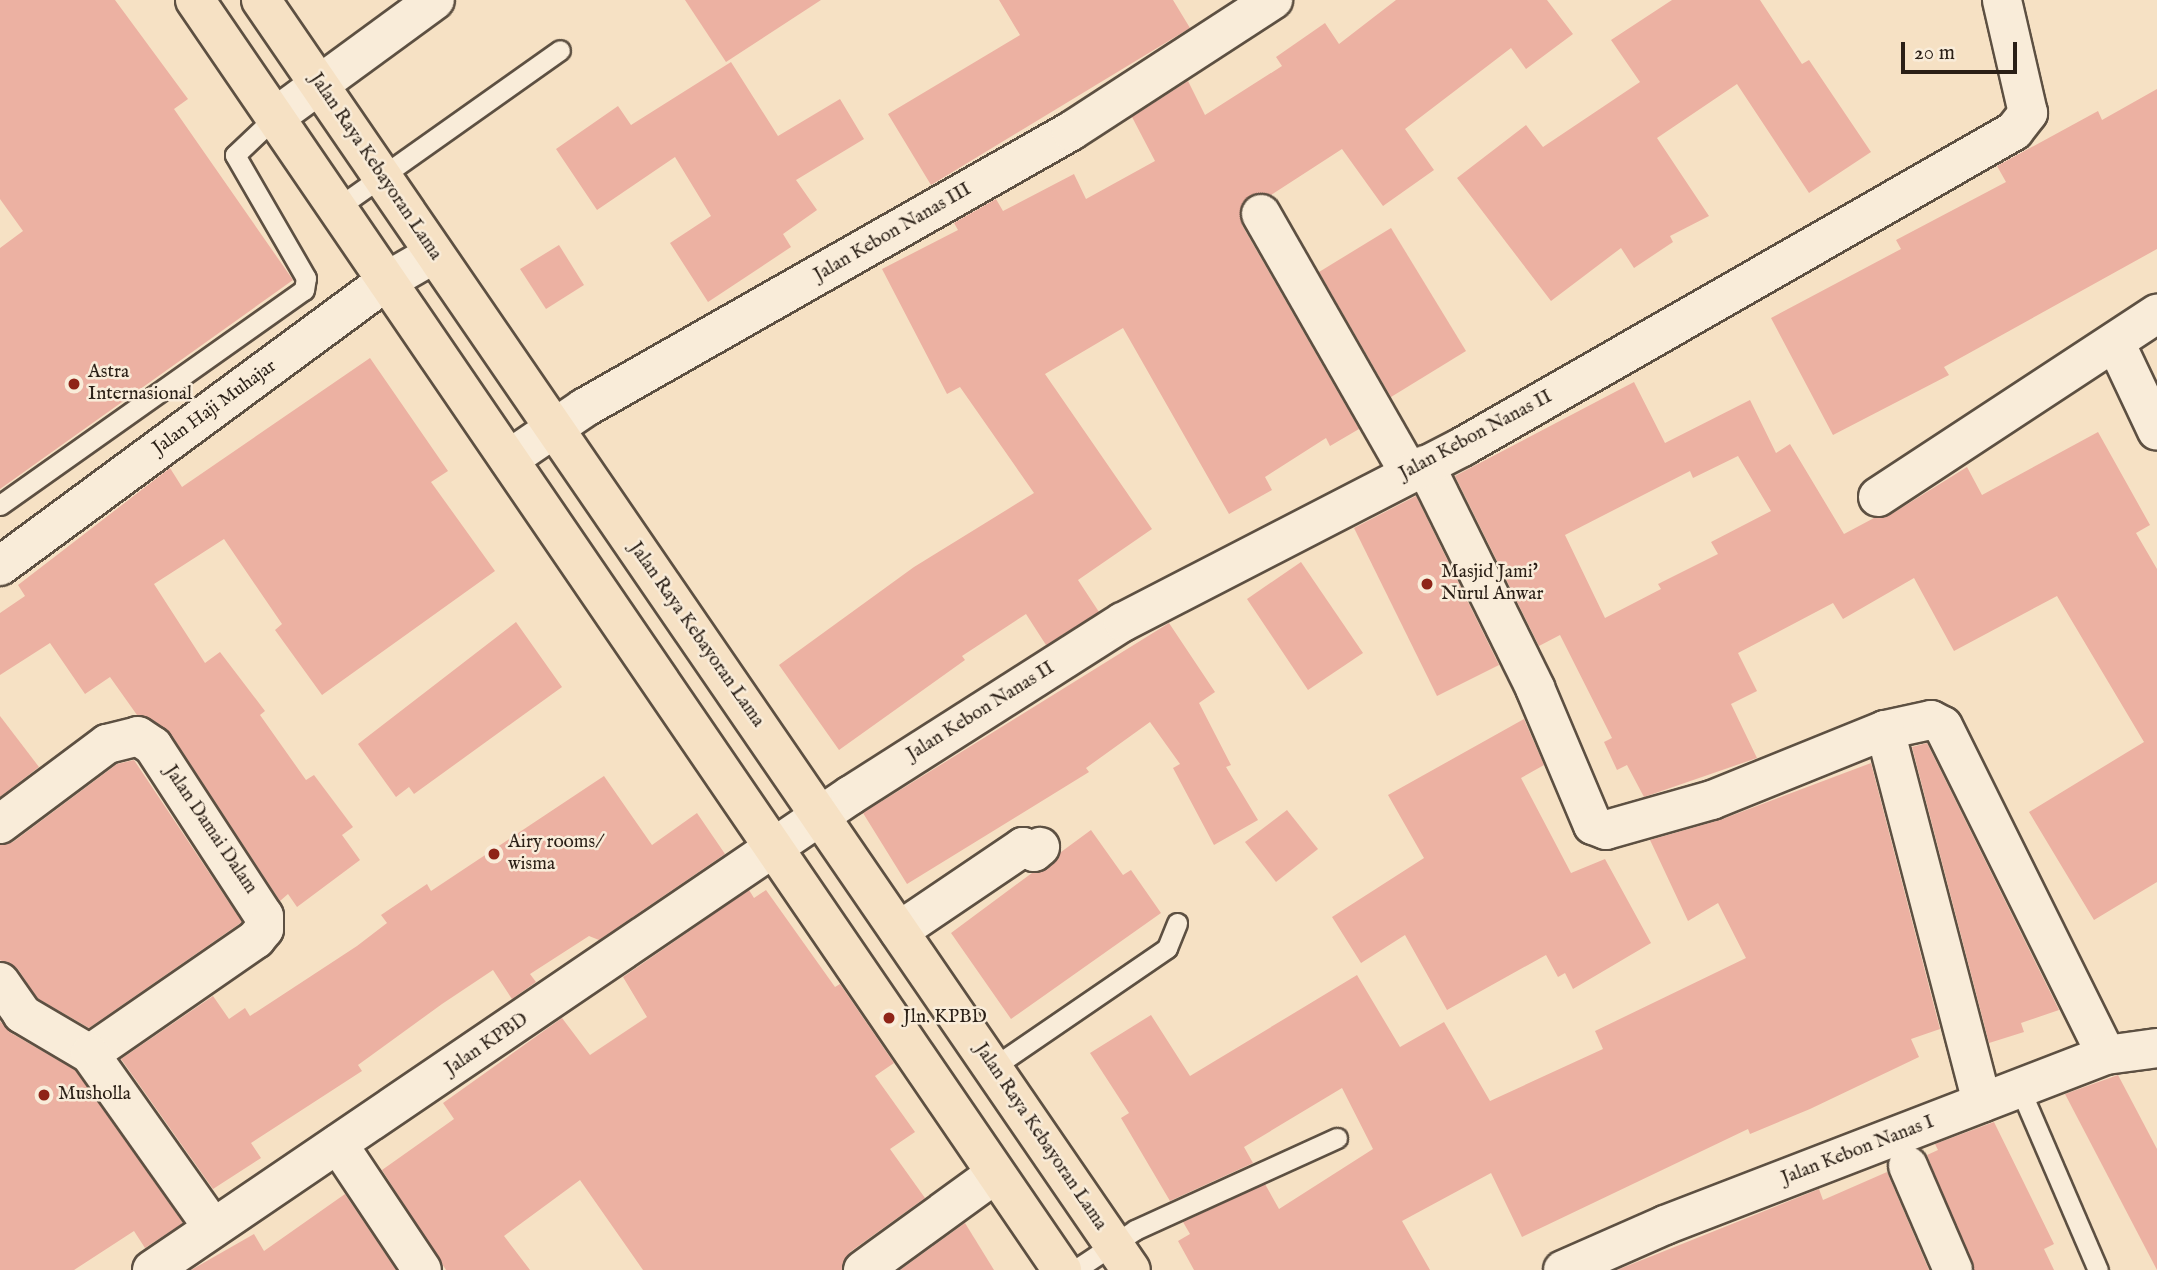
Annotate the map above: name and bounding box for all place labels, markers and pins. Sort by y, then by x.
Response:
place label: Astra Internasional [88,362,192,406]
marker: Astra Internasional [66,376,82,392]
place label: Masjid Jami' Nurul Anwar [1441,562,1543,606]
marker: Masjid Jami' Nurul Anwar [1419,576,1435,592]
place label: Airy rooms/ wisma [508,832,602,876]
marker: Airy rooms/ wisma [486,846,502,862]
place label: Jln. KPBD [903,1007,987,1029]
marker: Jln. KPBD [881,1010,897,1026]
place label: Musholla [58,1084,131,1106]
marker: Musholla [36,1087,52,1103]

